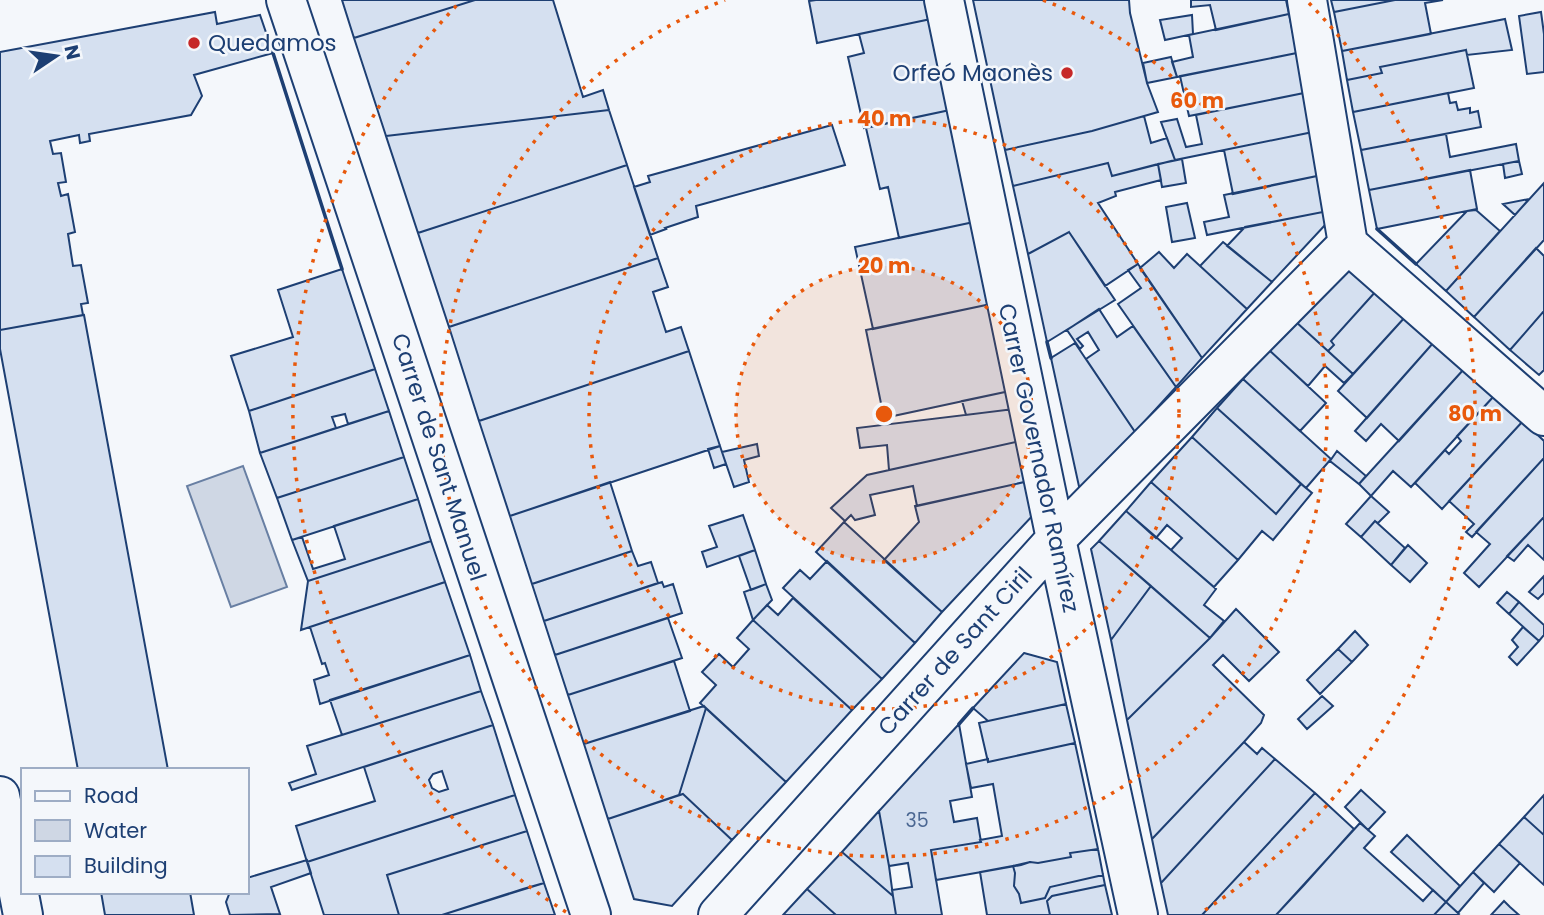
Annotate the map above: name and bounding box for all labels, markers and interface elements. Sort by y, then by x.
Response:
north arrow [21,21,91,91]
place label: Quedamos [208,27,337,59]
marker: Quedamos [186,35,202,51]
text: N [57,42,87,62]
place label: Orfeó Maonès [893,57,1053,89]
marker: Orfeó Maonès [1059,65,1075,81]
text: 60 m [1170,86,1224,115]
text: 40 m [857,104,911,133]
text: 20 m [858,251,910,280]
street label: Carrer Governador Ramírez [991,300,1087,616]
street label: Carrer de Sant Manuel [384,329,494,585]
text: 80 m [1448,399,1502,428]
centre of rings [872,402,896,426]
street label: Carrer de Sant Ciril [871,560,1039,742]
legend [21,768,248,894]
text: Road [84,781,139,810]
house number: 35 [905,807,929,834]
text: Water [84,816,147,845]
text: Building [84,851,168,880]

